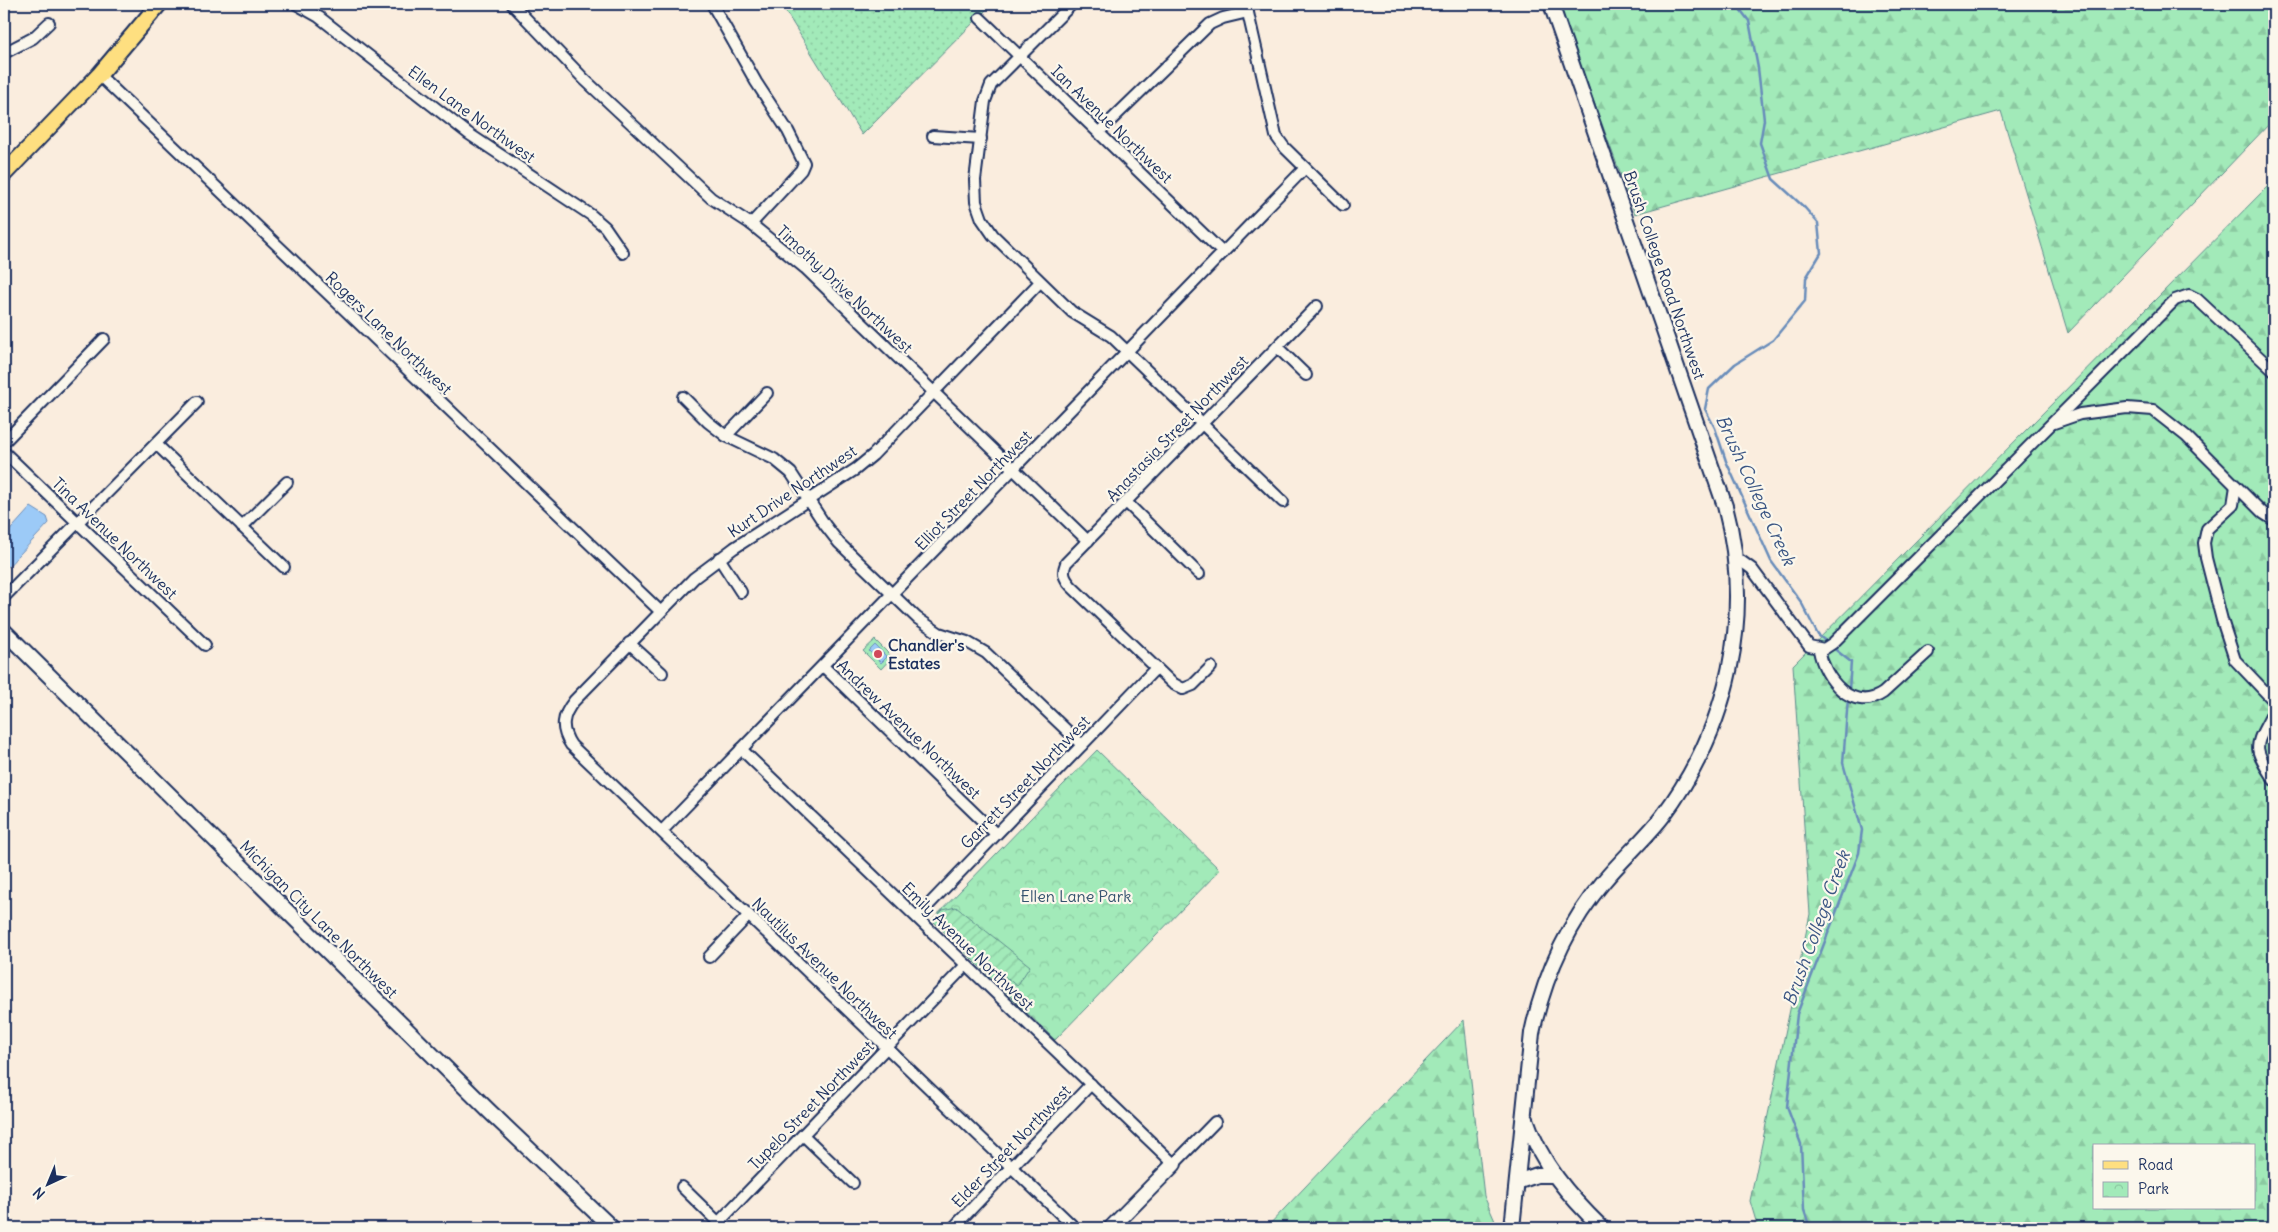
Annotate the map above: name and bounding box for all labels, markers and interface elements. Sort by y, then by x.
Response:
street label: Ellen Lane Northwest [404,61,540,167]
street label: Ian Avenue Northwest [1047,61,1177,188]
street label: Brush College Road Northwest [1620,168,1710,383]
street label: Timothy Drive Northwest [773,221,918,358]
street label: Rogers Lane Northwest [321,267,457,399]
street label: Anastasia Street Northwest [1102,350,1253,505]
water label: Brush College Creek [1711,411,1802,570]
street label: Elliot Street Northwest [910,425,1036,554]
street label: Kurt Drive Northwest [724,440,861,542]
street label: Tina Avenue Northwest [48,473,182,603]
place label: Chandler's Estates [888,635,965,673]
marker: Chandler's Estates [872,648,884,660]
street label: Andrew Avenue Northwest [833,655,986,803]
street label: Garrett Street Northwest [956,711,1094,853]
street label: Michigan City Lane Northwest [236,836,403,1003]
water label: Brush College Creek [1777,846,1855,1009]
street label: Emily Avenue Northwest [898,878,1039,1015]
park label: Ellen Lane Park [1021,886,1131,906]
street label: Nautilus Avenue Northwest [748,893,902,1043]
street label: Tupelo Street Northwest [744,1036,878,1174]
street label: Elder Street Northwest [947,1080,1075,1211]
legend [2093,1144,2256,1210]
text: Road [2138,1155,2173,1174]
north arrow [22,1160,72,1210]
text: Park [2138,1179,2169,1198]
text: N [29,1184,49,1203]

